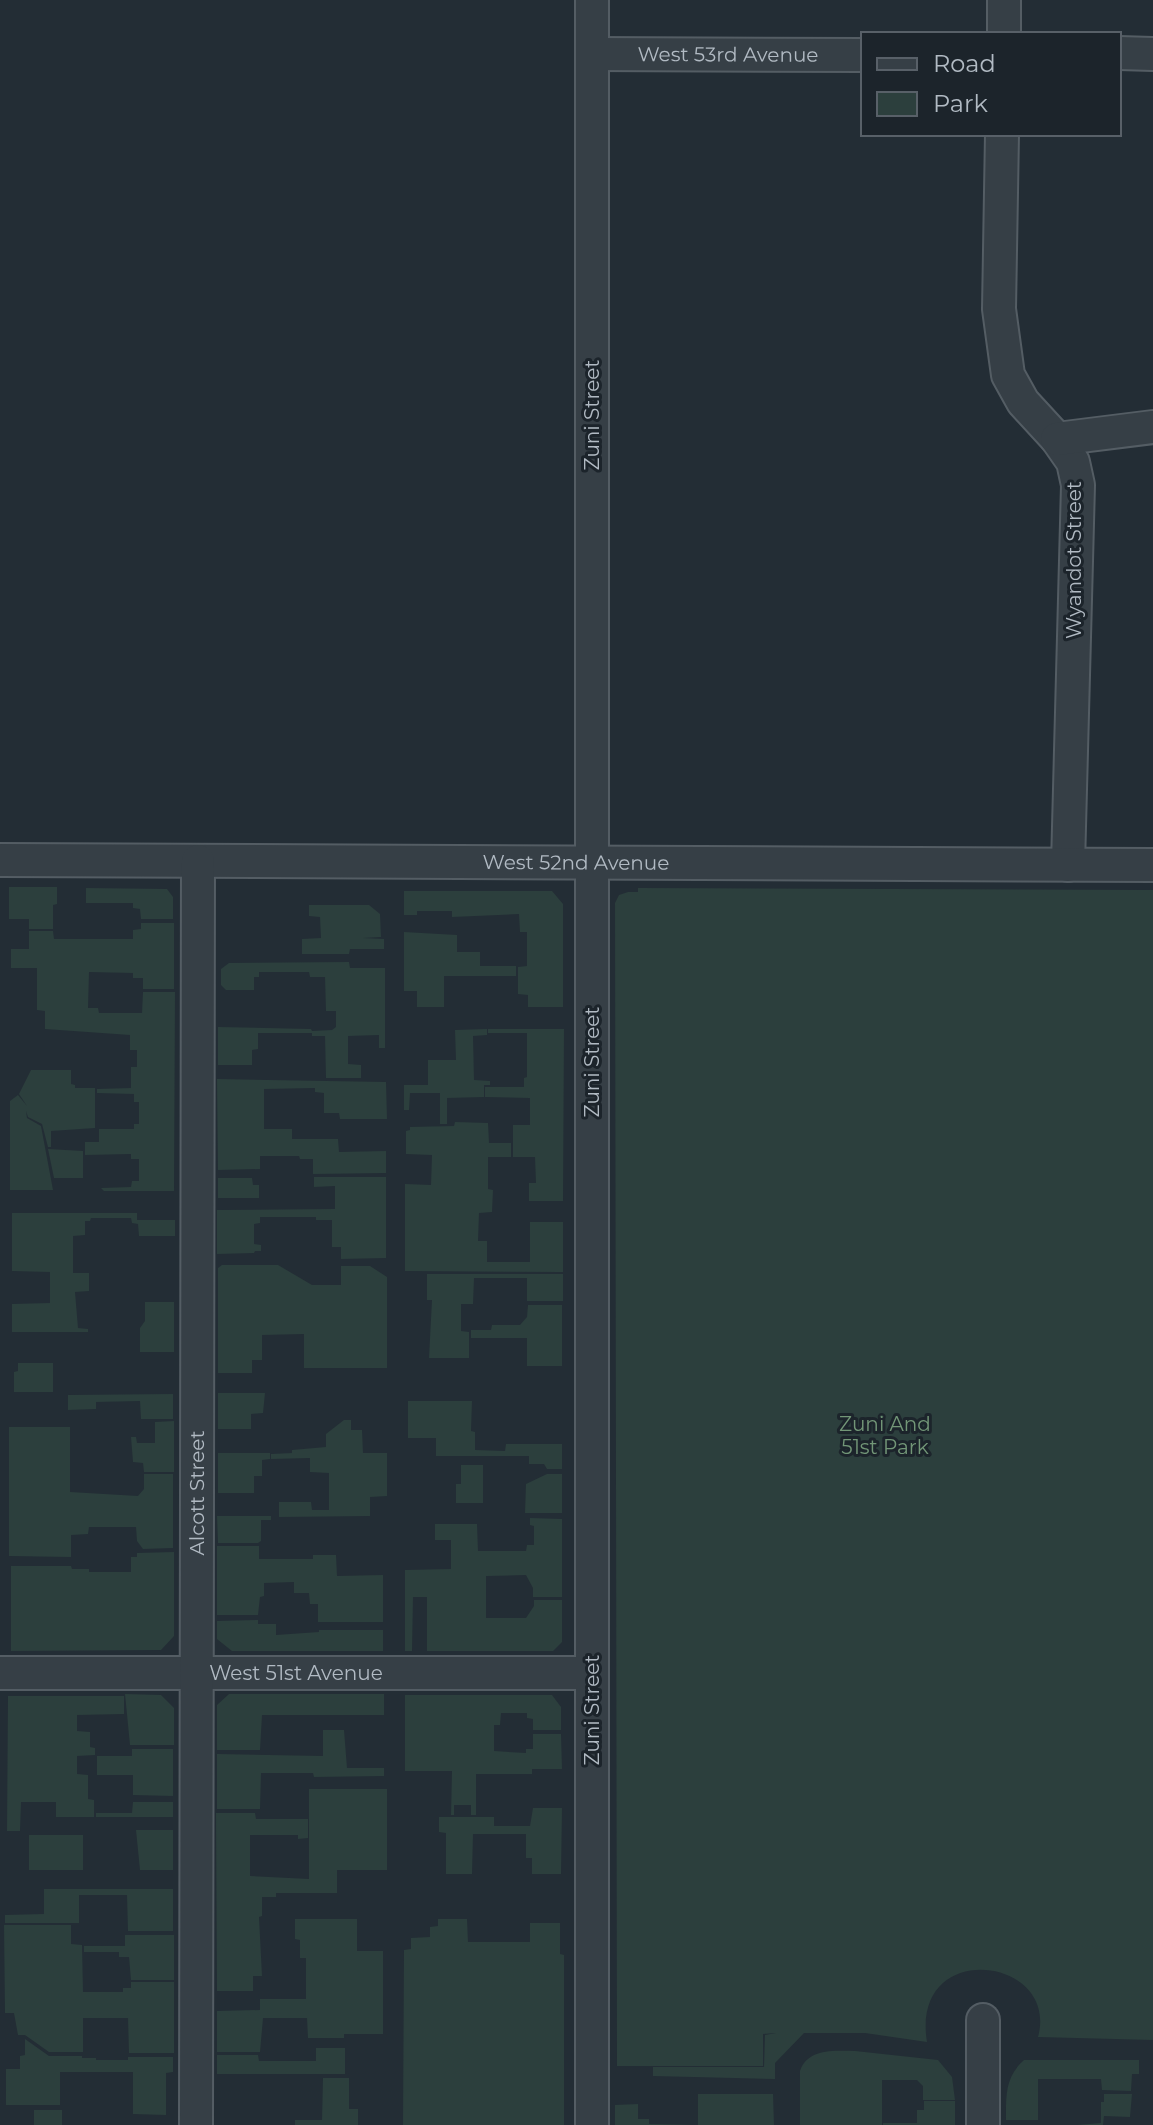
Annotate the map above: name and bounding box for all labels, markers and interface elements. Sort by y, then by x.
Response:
legend [861,32,1121,136]
street label: West 53rd Avenue [637,42,819,67]
text: Road [933,49,996,78]
text: Park [933,89,988,118]
street label: Zuni Street [580,360,604,470]
street label: Wyandot Street [1062,481,1086,639]
street label: West 52nd Avenue [483,850,669,875]
street label: Zuni Street [580,1007,604,1117]
park label: Zuni And 51st Park [839,1412,931,1459]
street label: Alcott Street [185,1430,209,1556]
street label: Zuni Street [580,1655,604,1765]
street label: West 51st Avenue [209,1661,383,1685]

